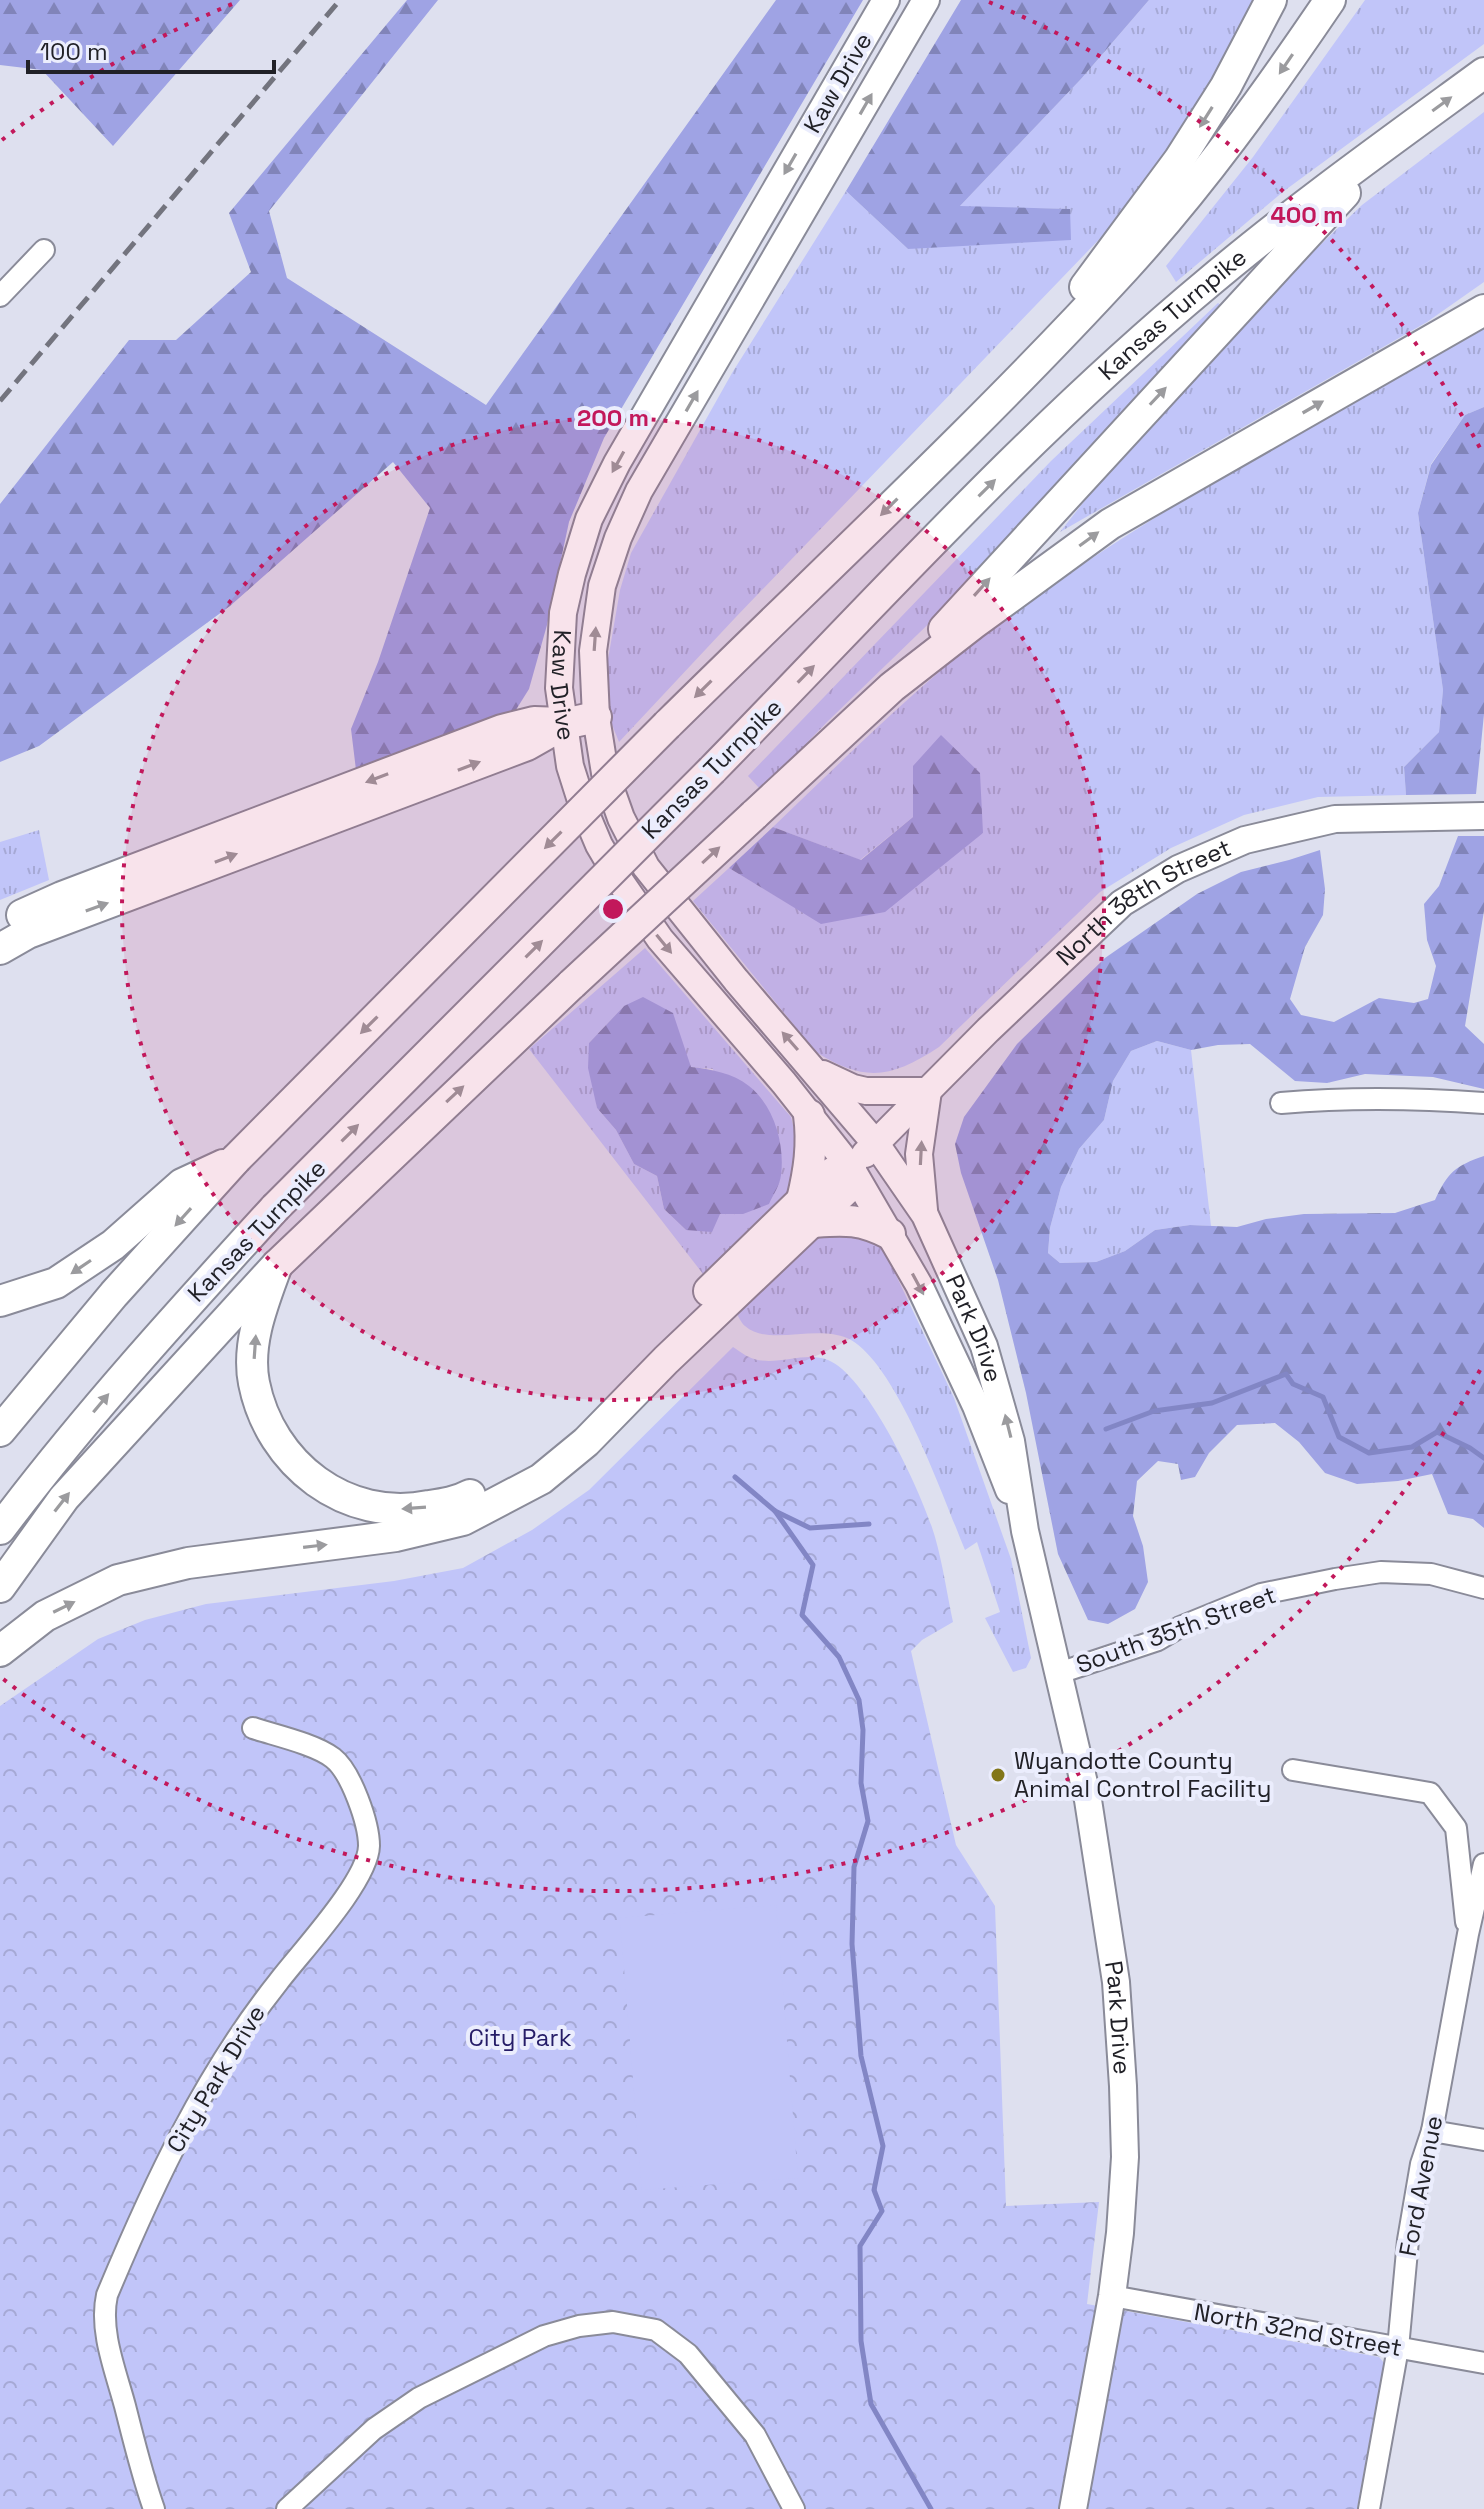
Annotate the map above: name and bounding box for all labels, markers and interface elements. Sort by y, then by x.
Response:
scale bar [28,24,274,74]
street label: Kaw Drive [796,27,879,139]
text: 100 m [40,36,108,67]
one-way arrow [1279,54,1294,75]
one-way arrow [859,93,873,115]
one-way arrow [1431,96,1453,112]
one-way arrow [1199,106,1213,128]
one-way arrow [784,153,798,175]
text: 400 m [1271,199,1343,230]
street label: Kansas Turnpike [1091,241,1253,387]
one-way arrow [1149,387,1167,406]
one-way arrow [685,390,699,412]
one-way arrow [1301,400,1324,414]
text: 200 m [577,402,649,433]
one-way arrow [611,451,625,473]
one-way arrow [977,479,996,498]
one-way arrow [880,497,899,516]
one-way arrow [1078,532,1099,547]
one-way arrow [972,578,990,597]
one-way arrow [588,626,601,651]
street label: Kaw Drive [543,629,582,742]
one-way arrow [796,665,814,684]
one-way arrow [694,679,713,698]
street label: Kansas Turnpike [635,692,788,845]
one-way arrow [457,759,481,772]
one-way arrow [365,772,389,785]
one-way arrow [544,830,563,849]
street label: North 38th Street [1050,832,1236,972]
one-way arrow [702,846,721,864]
one-way arrow [214,851,238,864]
centre of rings [599,895,627,923]
one-way arrow [85,900,109,913]
one-way arrow [655,934,672,954]
one-way arrow [524,940,543,959]
one-way arrow [361,1015,379,1034]
one-way arrow [781,1032,799,1051]
one-way arrow [445,1085,464,1104]
one-way arrow [340,1124,359,1143]
one-way arrow [914,1140,927,1165]
street label: Kansas Turnpike [181,1153,332,1308]
one-way arrow [175,1207,193,1226]
one-way arrow [71,1259,92,1274]
street label: Park Drive [939,1269,1009,1386]
one-way arrow [911,1272,924,1295]
one-way arrow [249,1334,262,1359]
one-way arrow [92,1393,109,1413]
one-way arrow [1001,1414,1013,1439]
one-way arrow [54,1492,70,1512]
one-way arrow [401,1501,426,1514]
one-way arrow [303,1539,328,1552]
street label: South 35th Street [1072,1579,1280,1680]
one-way arrow [53,1600,76,1614]
place label: Wyandotte County Animal Control Facility [1014,1745,1271,1804]
marker: Wyandotte County Animal Control Facility [989,1766,1007,1784]
street label: Park Drive [1098,1959,1138,2075]
street label: City Park Drive [159,1999,272,2158]
park label: City Park [468,2022,572,2053]
street label: Ford Avenue [1392,2113,1449,2259]
street label: North 32nd Street [1192,2296,1404,2363]

